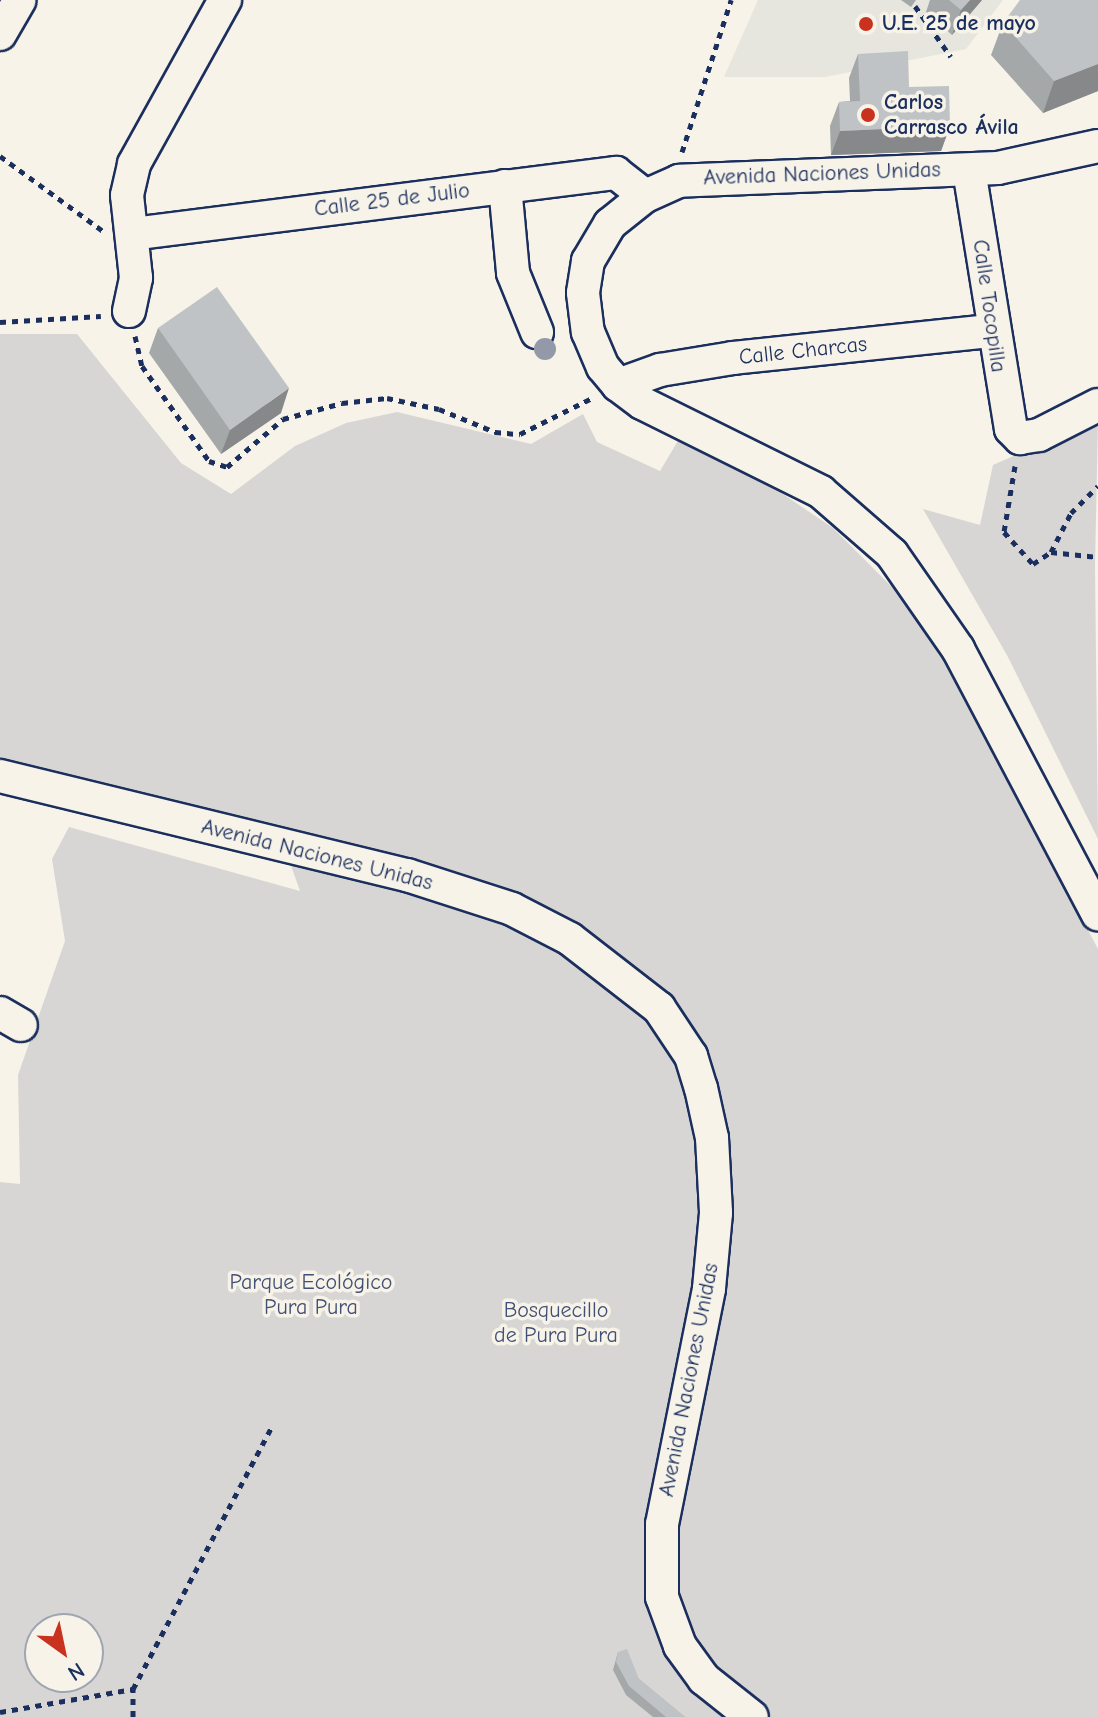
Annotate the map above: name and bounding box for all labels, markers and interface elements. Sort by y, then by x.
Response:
place label: U.E. 25 de mayo [882,11,1036,37]
marker: U.E. 25 de mayo [857,15,875,33]
place label: Carlos Carrasco Ávila [884,89,1019,140]
marker: Carlos Carrasco Ávila [859,106,877,124]
street label: Avenida Naciones Unidas [703,157,941,191]
street label: Calle 25 de Julio [313,177,471,223]
street label: Calle Tocopilla [967,238,1011,374]
street label: Calle Charcas [738,331,868,371]
street label: Avenida Naciones Unidas [199,813,435,897]
street label: Avenida Naciones Unidas [653,1261,725,1499]
park label: Parque Ecológico Pura Pura [230,1269,392,1320]
park label: Bosquecillo de Pura Pura [494,1297,618,1348]
north arrow [24,1613,104,1693]
text: N [63,1657,89,1686]

